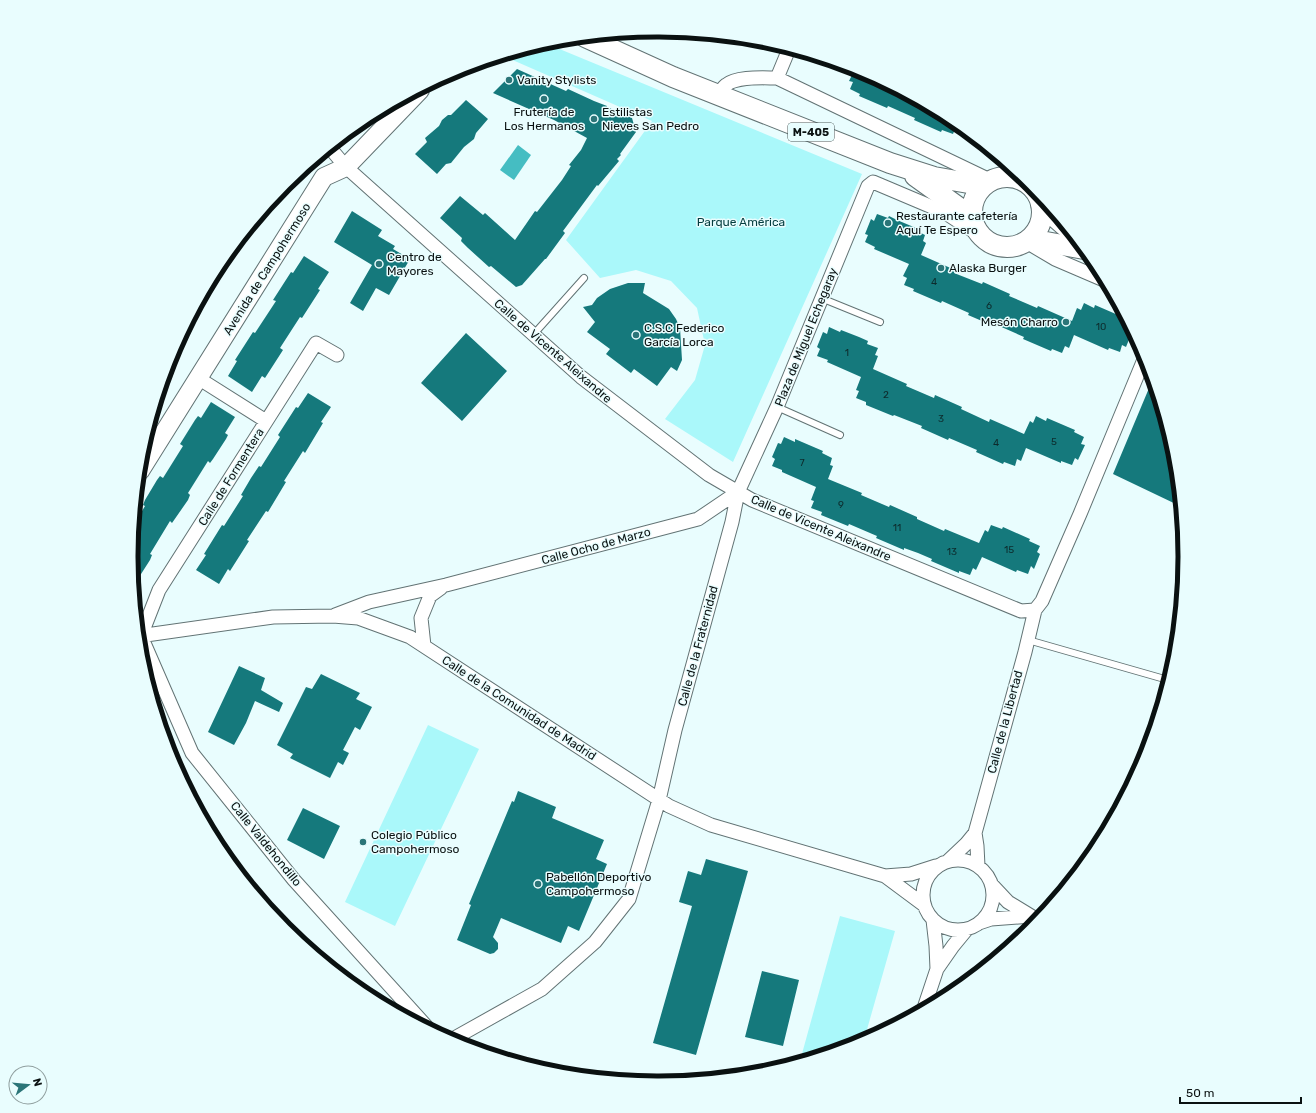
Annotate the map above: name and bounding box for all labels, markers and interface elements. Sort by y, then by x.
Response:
place label: Vanity Stylists [517,73,596,87]
marker: Vanity Stylists [504,75,514,85]
marker: Frutería de Los Hermanos [539,94,549,104]
place label: Frutería de Los Hermanos [504,105,584,133]
place label: Estilistas Nieves San Pedro [602,105,699,133]
marker: Estilistas Nieves San Pedro [589,114,599,124]
road number: M-405 [788,123,834,141]
street label: Avenida de Campohermoso [221,200,314,338]
place label: Restaurante cafetería Aquí Te Espero [896,209,1018,237]
park label: Parque América [697,215,785,229]
marker: Restaurante cafetería Aquí Te Espero [883,218,893,228]
place label: Centro de Mayores [387,250,442,278]
marker: Centro de Mayores [374,259,384,269]
place label: Alaska Burger [949,261,1027,275]
marker: Alaska Burger [936,263,946,273]
street label: Plaza de Miguel Echegaray [772,265,840,408]
house number: 4 [931,276,937,288]
street label: Calle de Vicente Aleixandre [491,296,615,406]
house number: 6 [986,300,992,312]
place label: Mesón Charro [981,315,1058,329]
marker: Mesón Charro [1061,317,1071,327]
place label: C.S.C Federico García Lorca [644,321,725,349]
house number: 10 [1096,321,1106,333]
marker: C.S.C Federico García Lorca [631,330,641,340]
house number: 1 [845,347,849,359]
house number: 2 [883,389,889,401]
house number: 3 [938,413,944,425]
street label: Calle de Formentera [195,426,267,528]
house number: 5 [1051,436,1057,448]
house number: 4 [993,437,999,449]
house number: 7 [799,457,805,469]
street label: Calle de Vicente Aleixandre [749,492,894,564]
house number: 9 [838,499,844,511]
house number: 11 [893,522,901,534]
street label: Calle Ocho de Marzo [540,525,652,567]
house number: 15 [1004,544,1014,556]
house number: 13 [947,546,957,558]
street label: Calle de la Fraternidad [675,584,721,708]
street label: Calle de la Comunidad de Madrid [439,653,599,763]
street label: Calle de la Libertad [985,669,1025,775]
street label: Calle Valdehondillo [228,799,304,889]
place label: Colegio Público Campohermoso [371,828,460,856]
marker: Colegio Público Campohermoso [358,837,368,847]
place label: Pabellón Deportivo Campohermoso [546,870,652,898]
marker: Pabellón Deportivo Campohermoso [533,879,543,889]
north arrow [8,1065,48,1105]
text: N [30,1077,44,1088]
scale bar [1180,1079,1301,1105]
text: 50 m [1186,1086,1214,1100]

